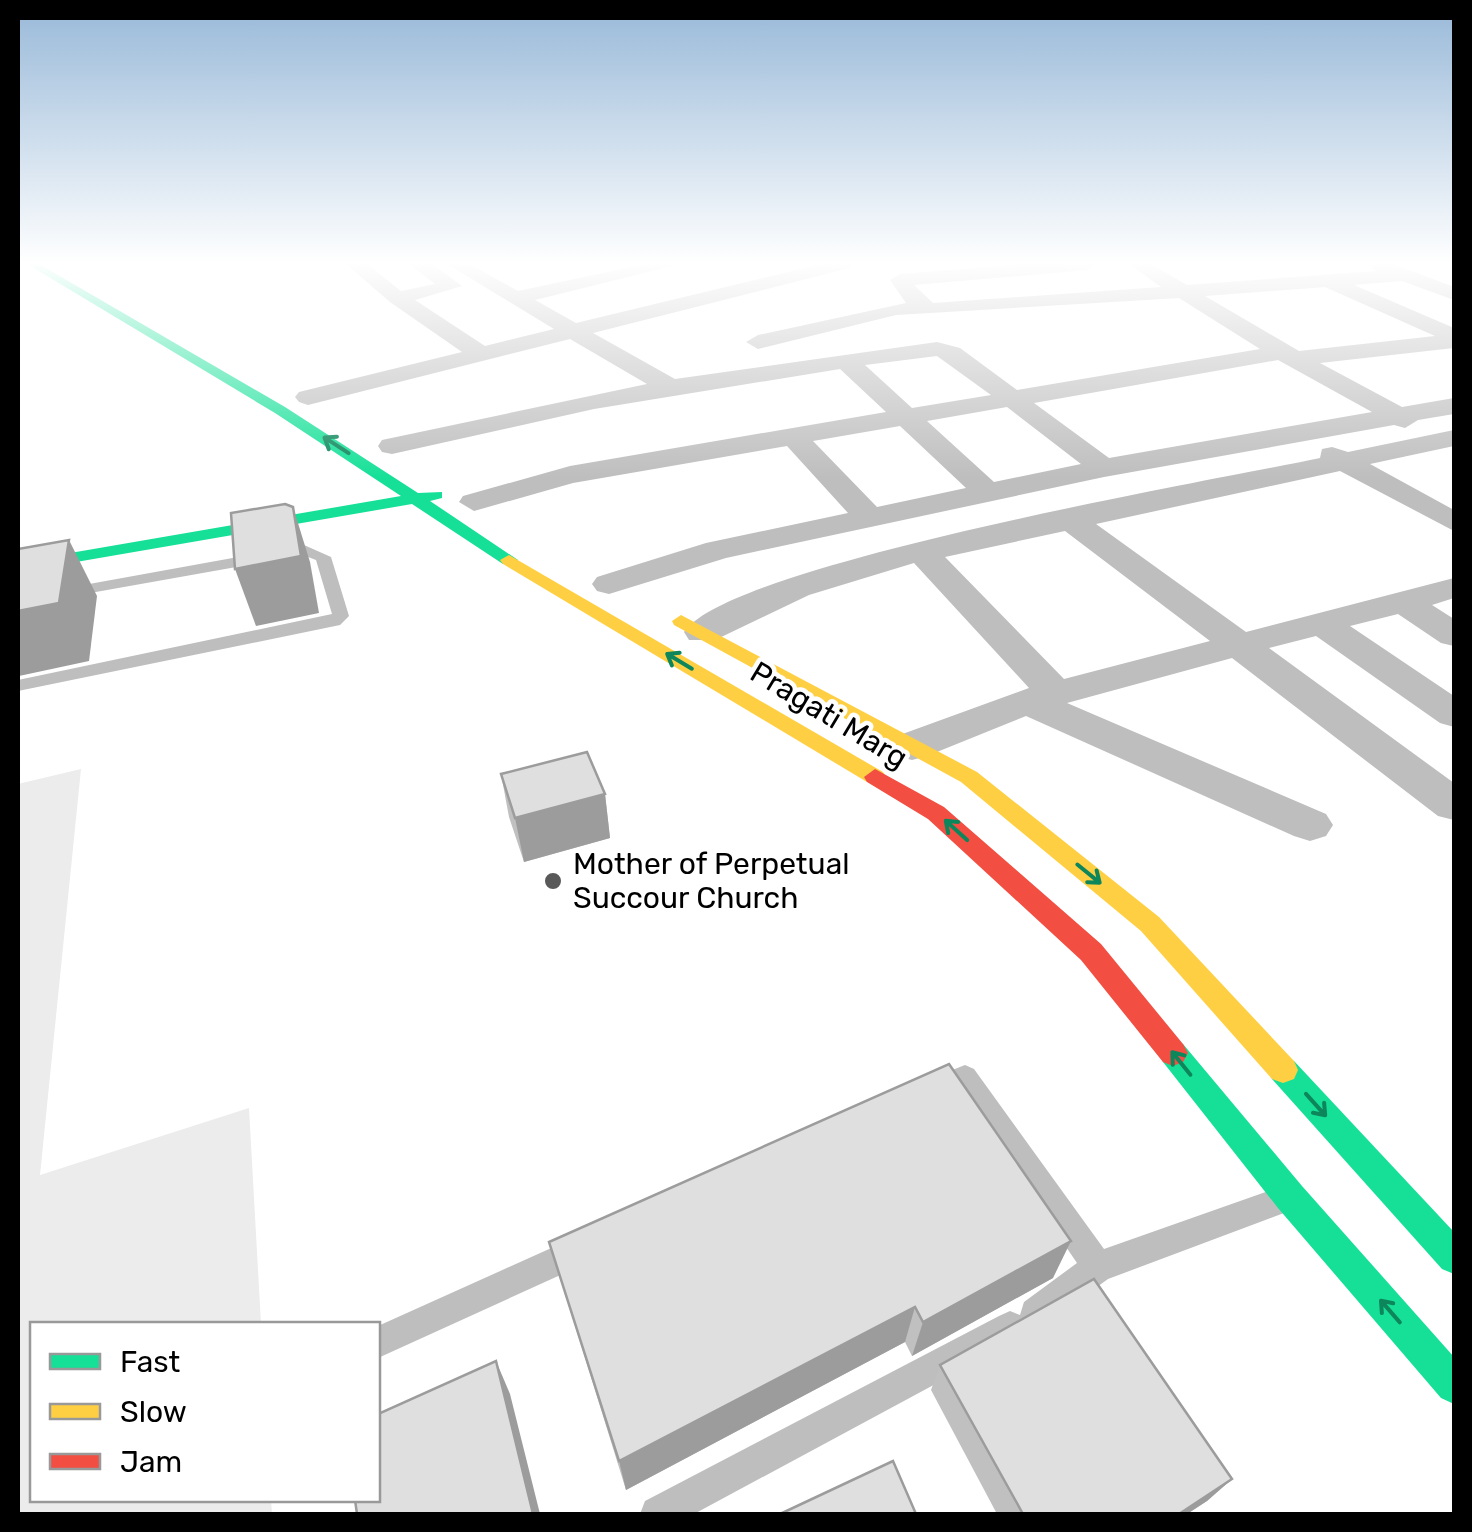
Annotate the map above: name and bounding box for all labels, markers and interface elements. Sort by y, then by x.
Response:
one-way arrow [322,435,350,456]
one-way arrow [665,651,694,671]
street label: Pragati Marg [744,654,914,776]
one-way arrow [944,819,969,842]
place label: Mother of Perpetual Succour Church [573,846,850,916]
one-way arrow [1075,863,1102,884]
marker: Mother of Perpetual Succour Church [542,870,564,892]
one-way arrow [1170,1050,1192,1076]
one-way arrow [1304,1092,1327,1117]
one-way arrow [1380,1299,1402,1325]
legend [30,1322,380,1502]
text: Fast [120,1344,180,1380]
text: Slow [120,1394,187,1430]
text: Jam [120,1444,182,1480]

